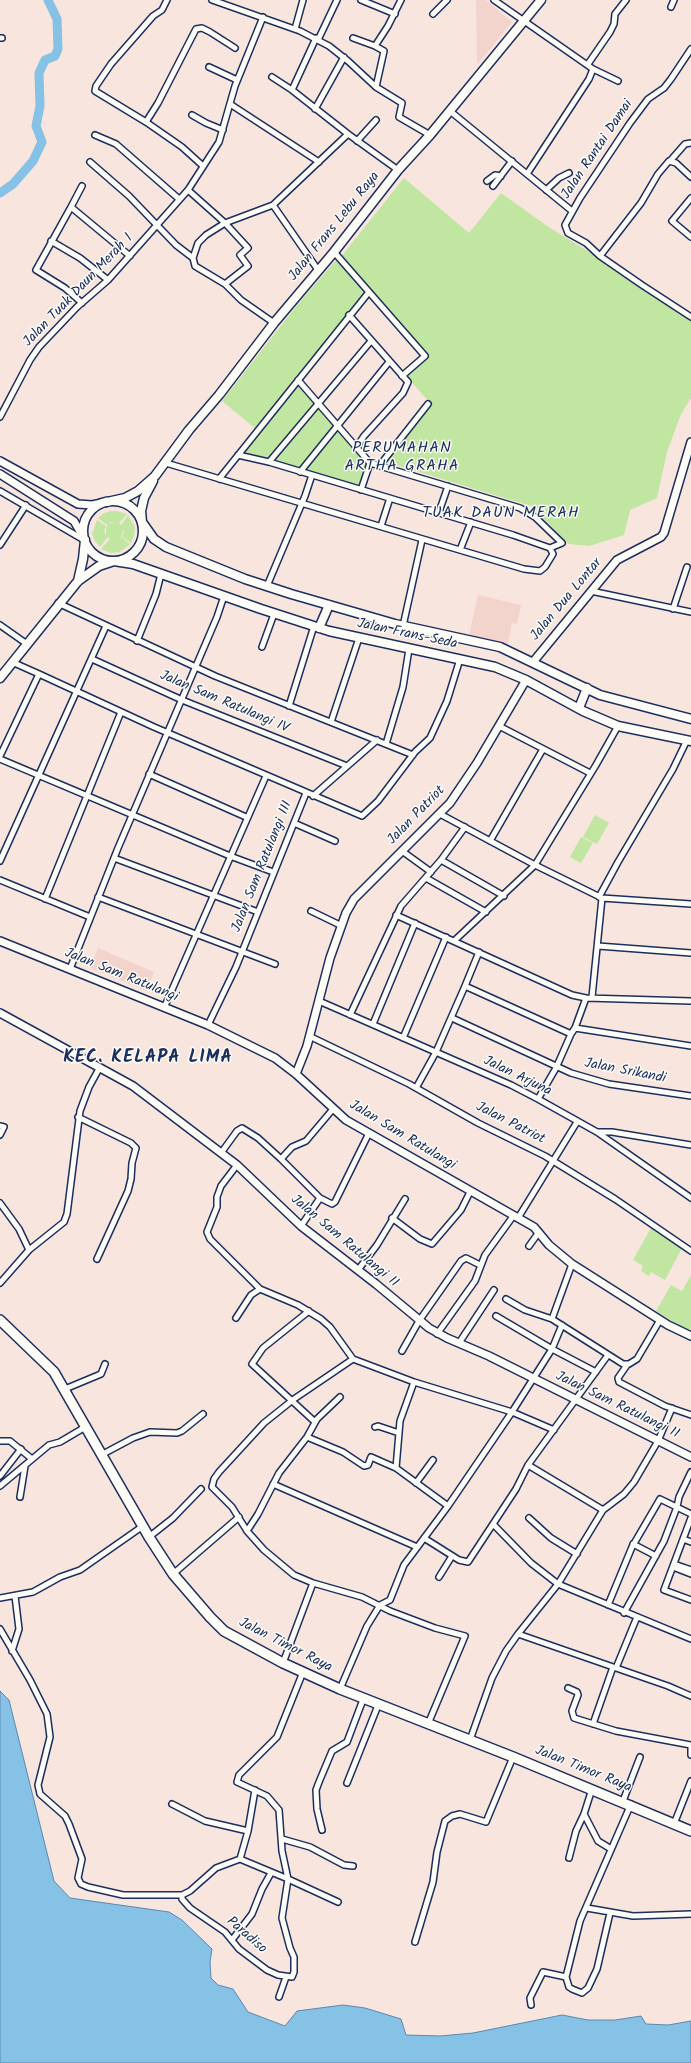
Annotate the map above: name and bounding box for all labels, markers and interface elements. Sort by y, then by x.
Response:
street label: Jalan Rantai Damai [559,97,637,203]
street label: Jalan Frans Lebu Raya [286,169,384,285]
street label: Jalan Tuak Daun Merah 1 [21,231,137,351]
district label: PERUMAHAN ARTHA GRAHA [345,439,459,477]
district label: TUAK DAUN MERAH [422,504,580,524]
street label: Jalan Dua Lontar [528,555,606,645]
street label: Jalan Frans-Seda [355,616,459,654]
street label: Jalan Sam Ratulangi IV [157,668,291,738]
street label: Jalan Patriot [385,783,449,849]
street label: Jalan Sam Ratulangi III [229,799,297,935]
street label: Jalan Sam Ratulangi [62,945,180,1007]
district label: KEC. KELAPA LIMA [63,1048,233,1070]
street label: Jalan Arjuna [480,1053,554,1101]
street label: Jalan Srikandi [583,1056,667,1088]
street label: Jalan Sam Ratulangi [346,1098,458,1174]
street label: Jalan Patriot [473,1099,547,1149]
street label: Jalan Sam Ratulangi II [287,1192,401,1292]
street label: Jalan Sam Ratulangi II [552,1369,682,1443]
street label: Jalan Timor Raya [235,1615,335,1677]
street label: Jalan Timor Raya [532,1743,634,1797]
street label: Paradiso [222,1914,270,1958]

